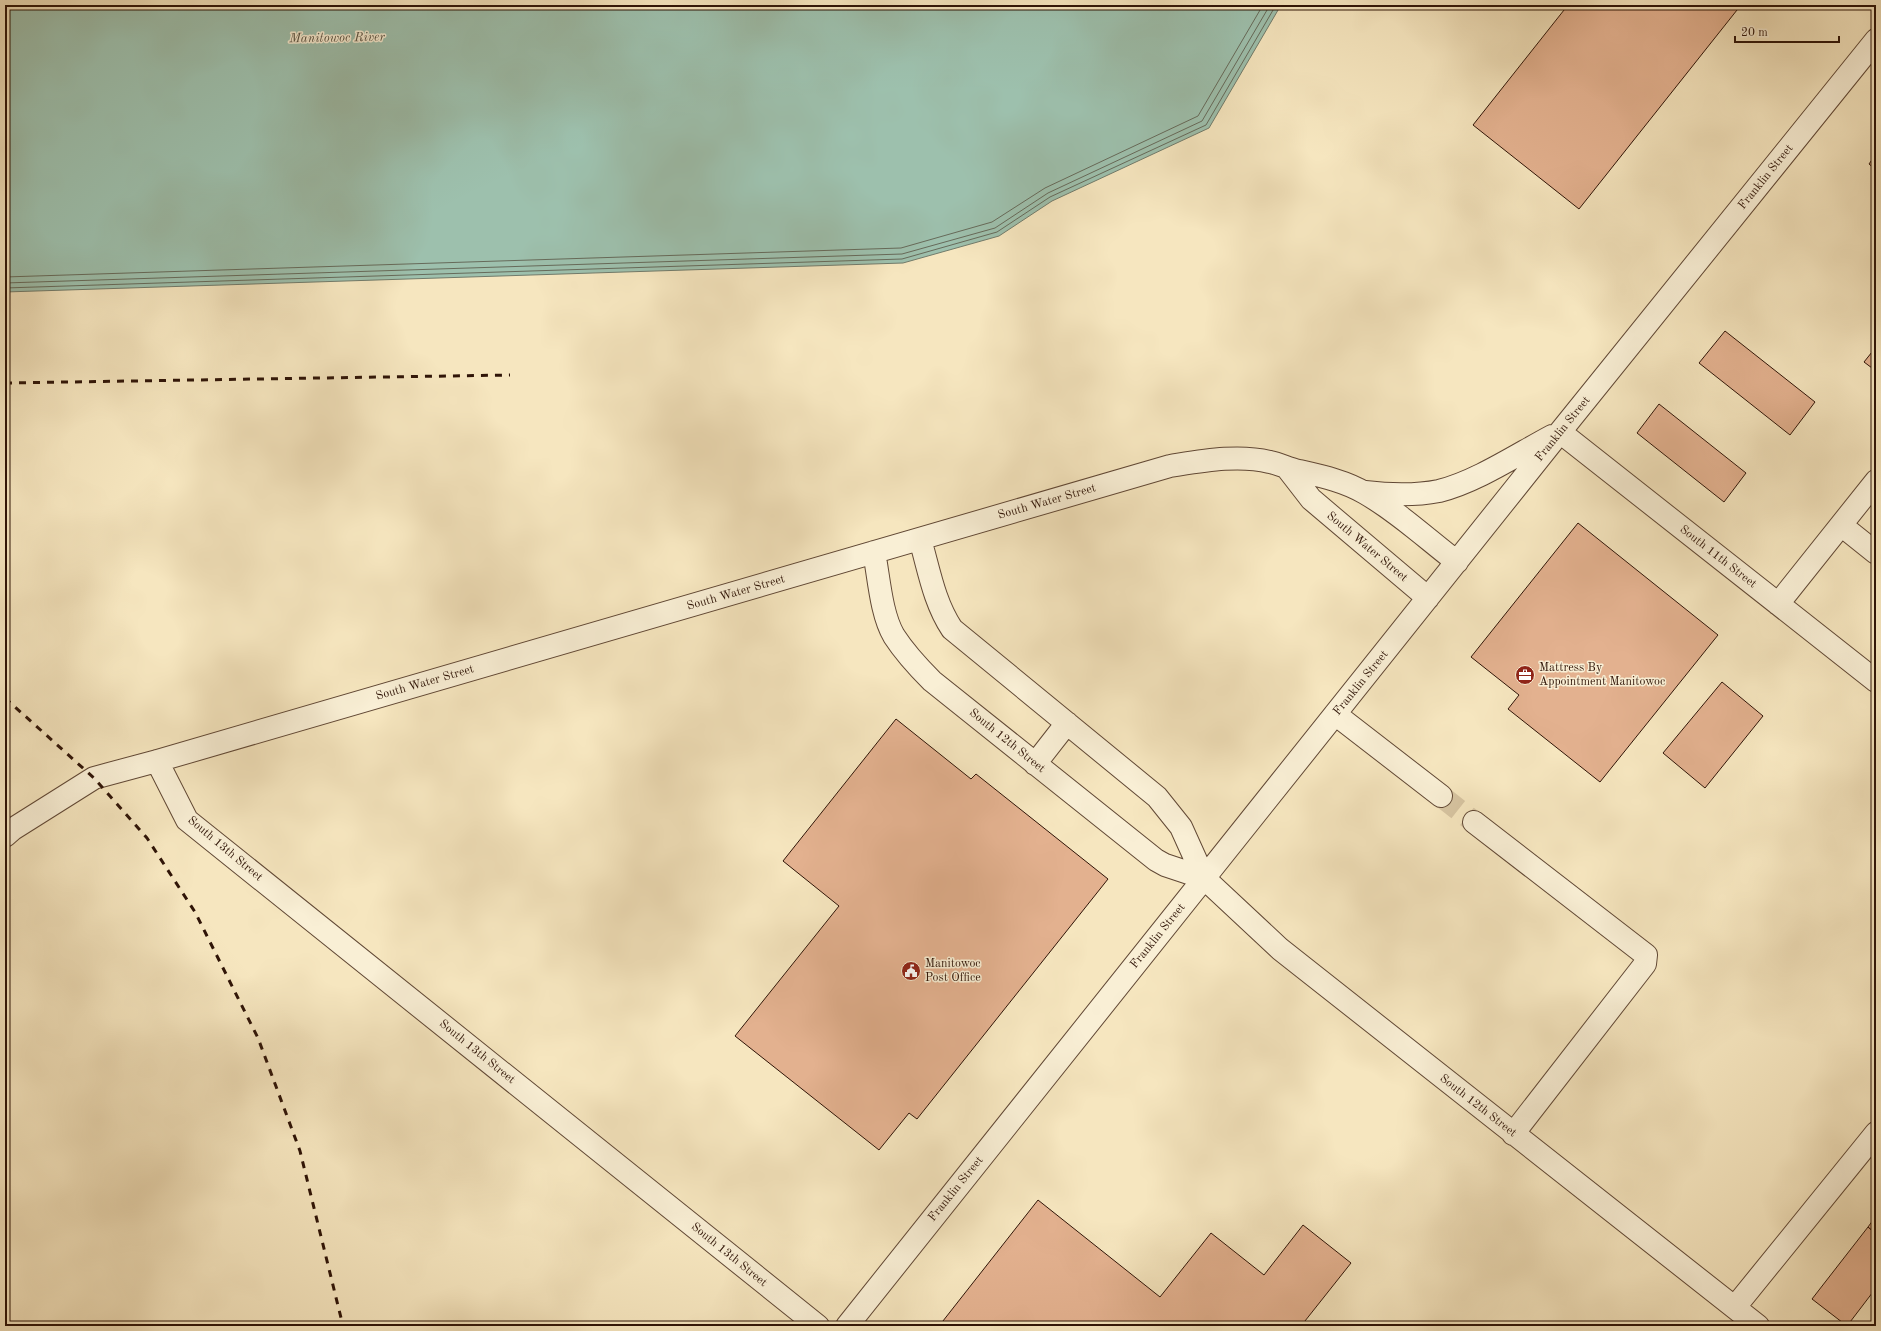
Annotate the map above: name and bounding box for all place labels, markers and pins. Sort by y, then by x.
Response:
place label: Mattress By Appointment Manitowoc [1539,662,1665,688]
office icon: Mattress By Appointment Manitowoc [1514,664,1536,686]
place label: Manitowoc Post Office [925,958,981,984]
public building icon: Manitowoc Post Office [900,960,922,982]

